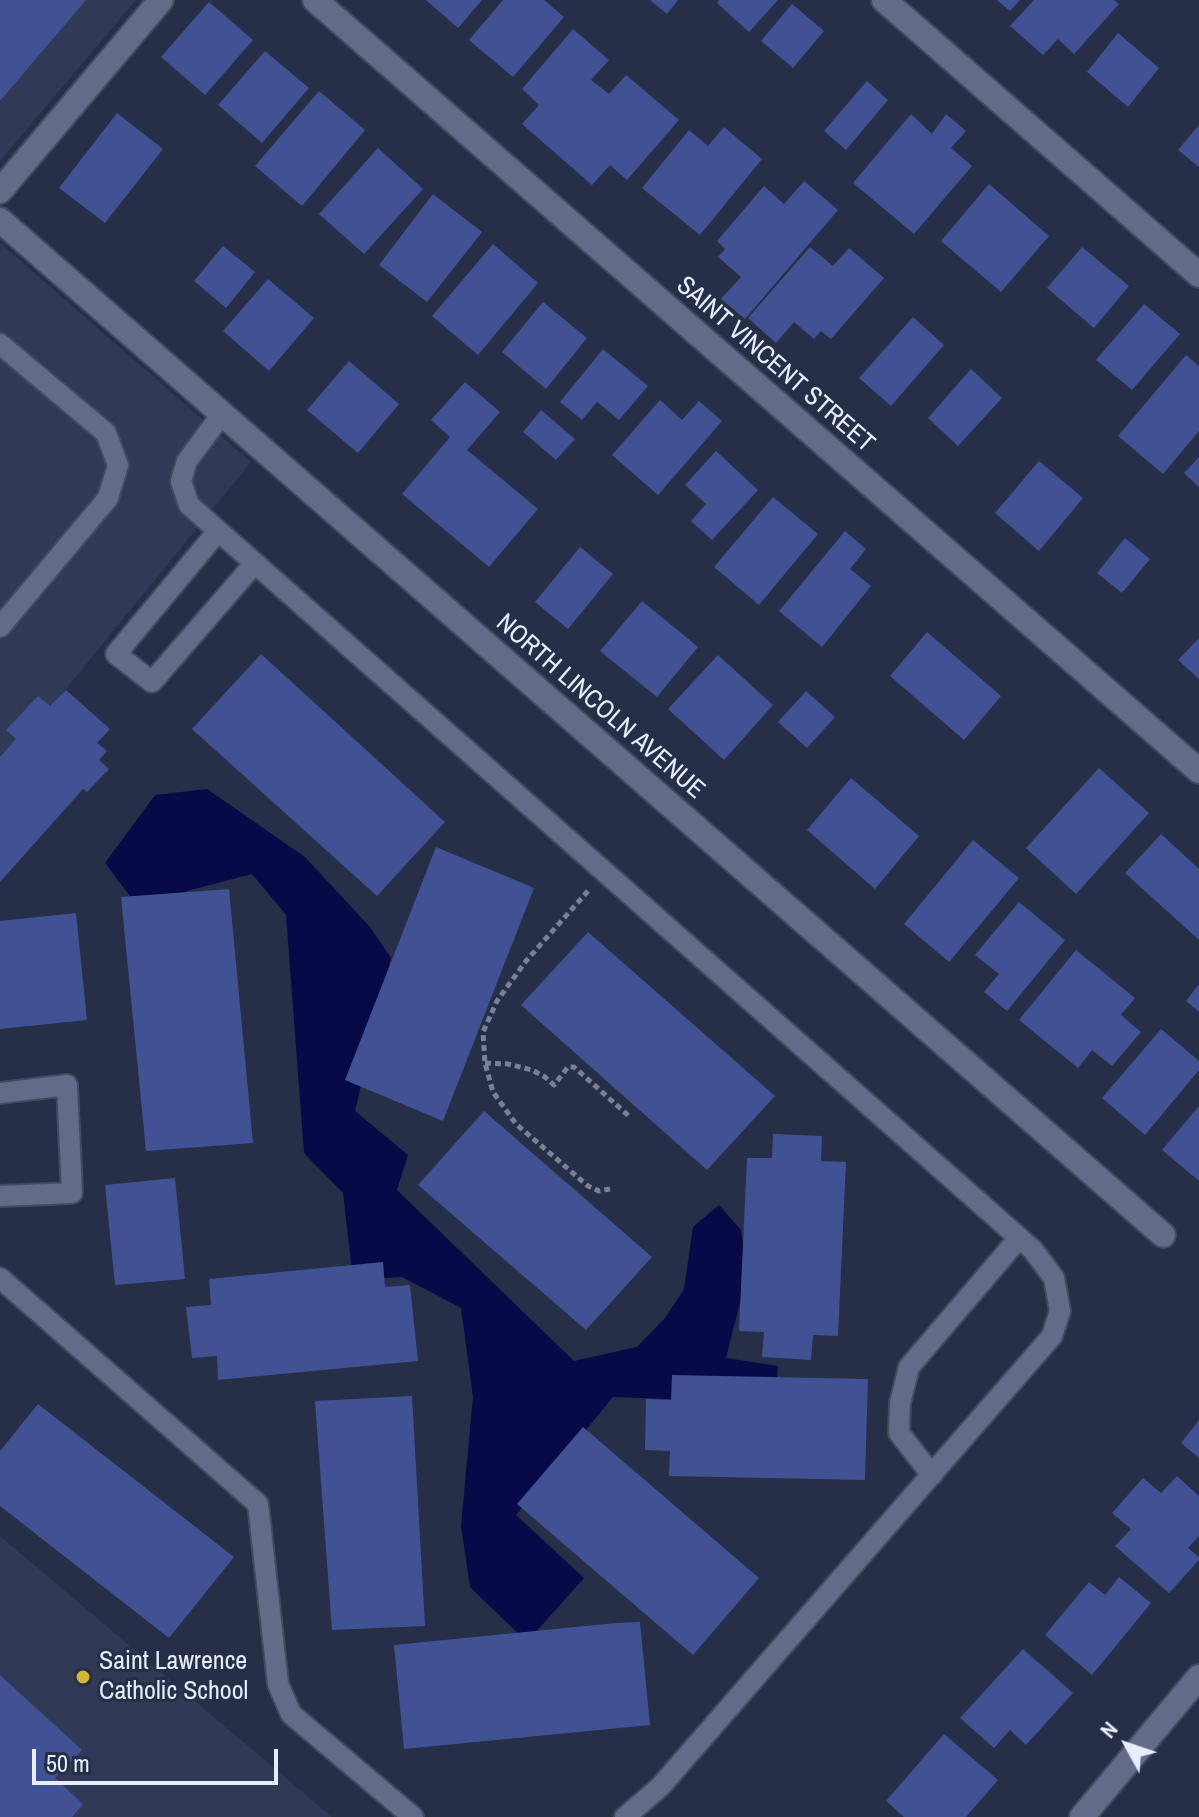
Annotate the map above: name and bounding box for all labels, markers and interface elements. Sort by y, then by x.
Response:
street label: SAINT VINCENT STREET [670,270,880,460]
street label: NORTH LINCOLN AVENUE [489,608,711,806]
place label: Saint Lawrence Catholic School [99,1646,248,1708]
marker: Saint Lawrence Catholic School [74,1668,92,1686]
north arrow [1087,1705,1167,1785]
text: N [1093,1715,1124,1744]
scale bar [36,1733,282,1783]
text: 50 m [46,1747,90,1779]

